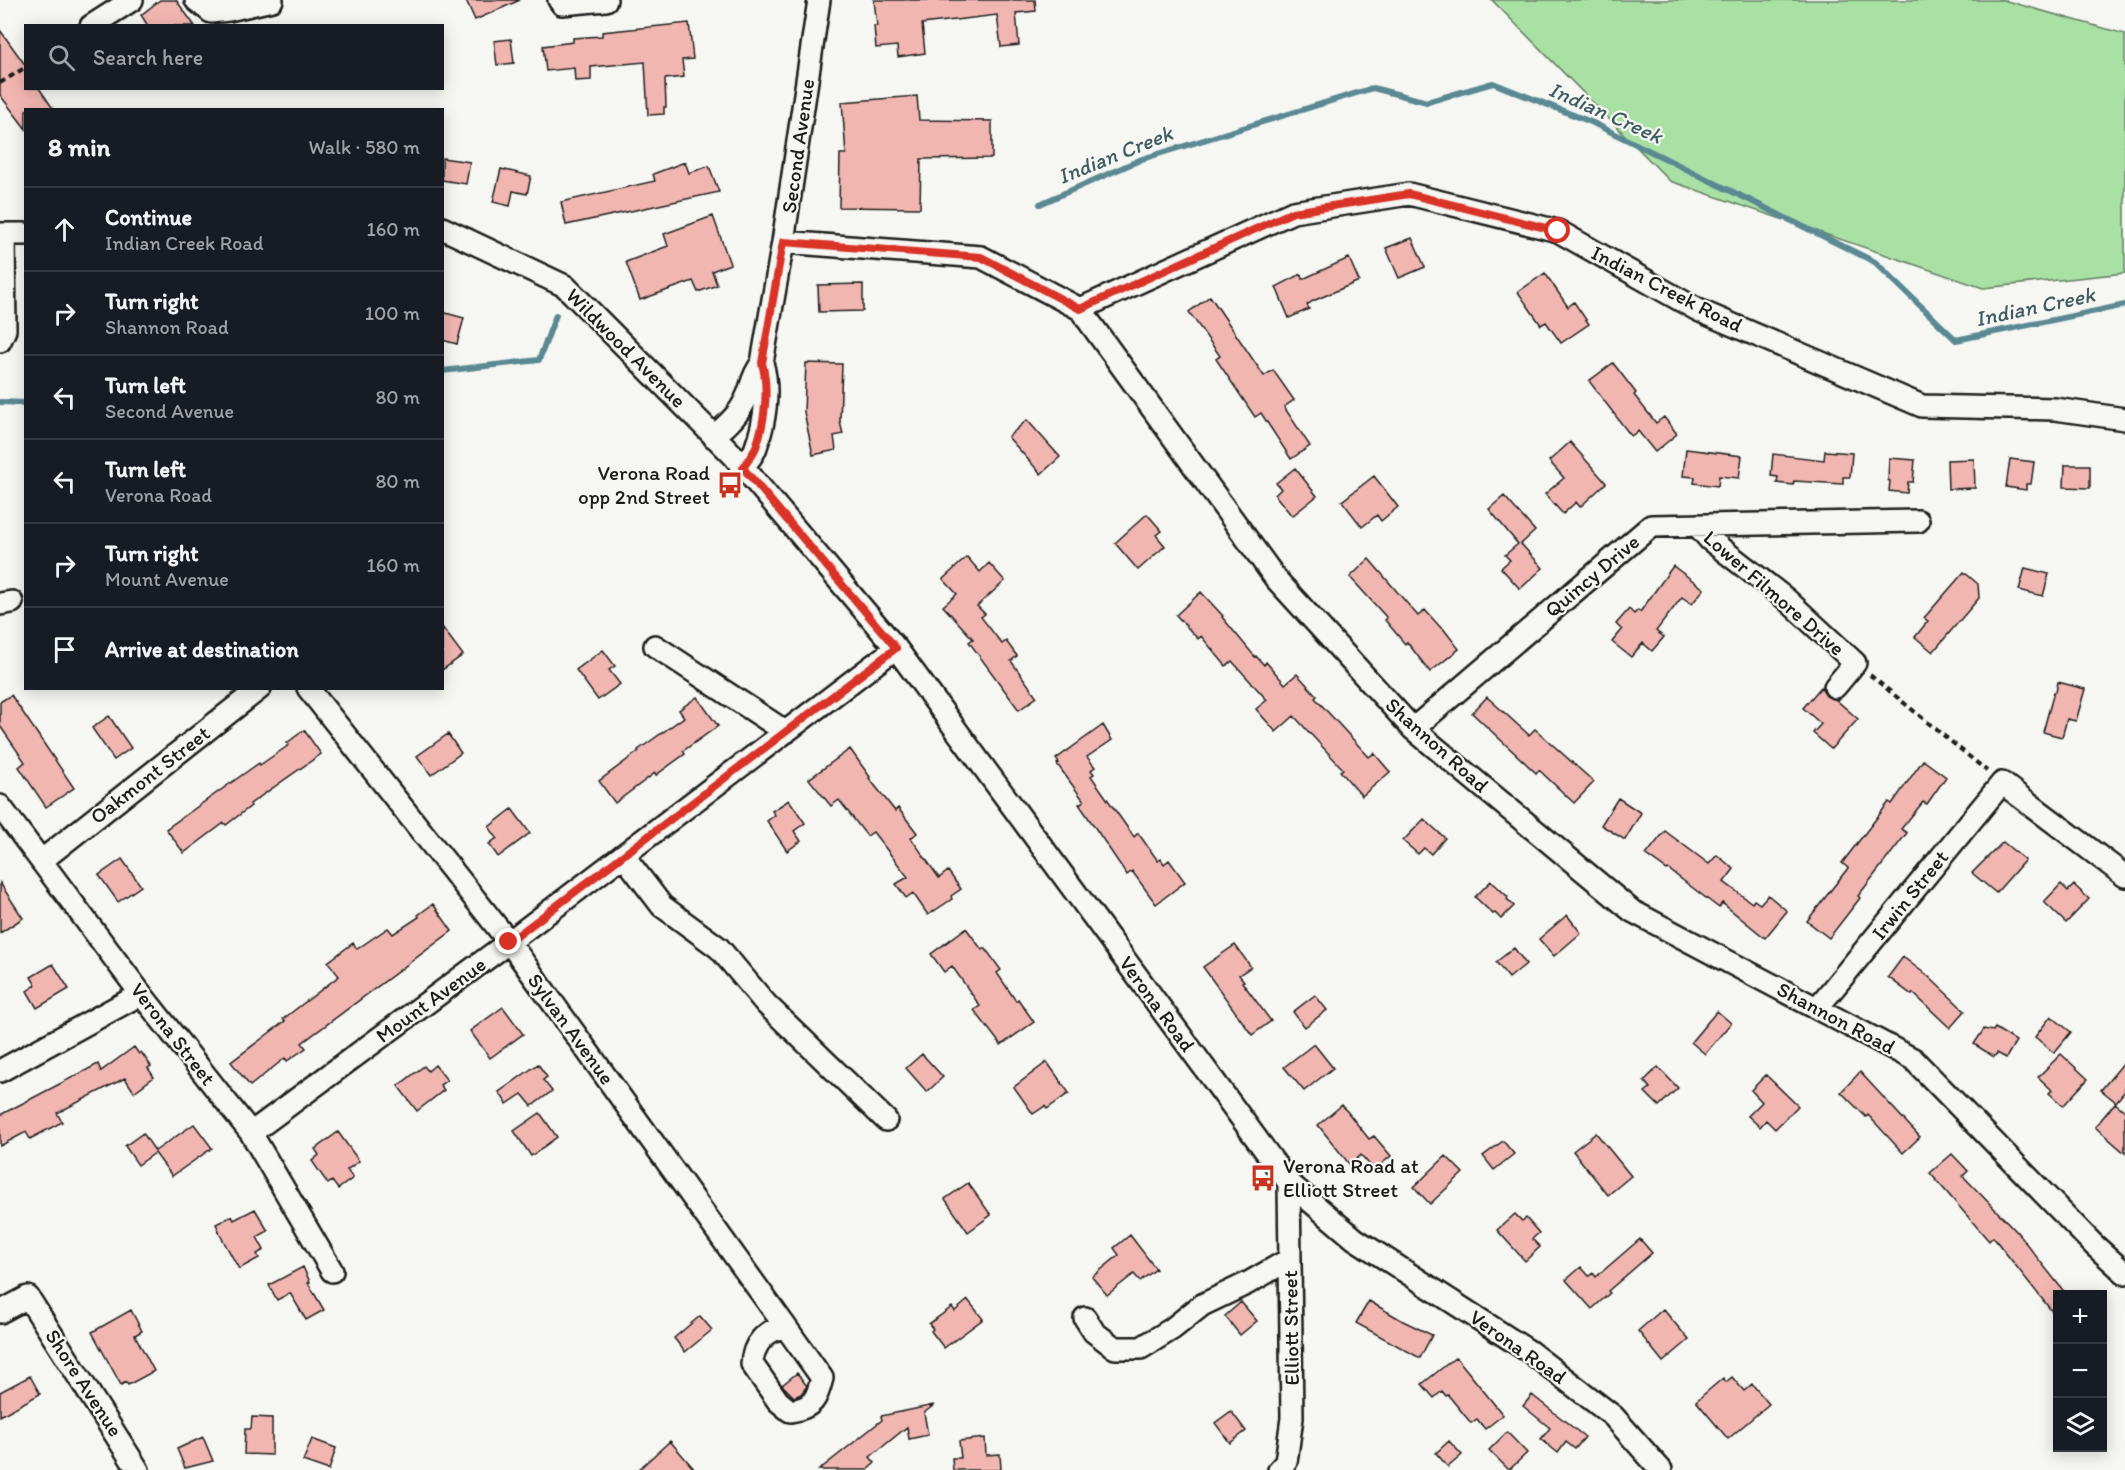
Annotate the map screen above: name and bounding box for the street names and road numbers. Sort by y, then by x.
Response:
street label: Second Avenue [776,77,819,215]
street label: Indian Creek Road [1587,240,1748,338]
street label: Wildwood Avenue [561,283,691,413]
street label: Lower Filmore Drive [1699,525,1850,661]
street label: Quincy Drive [1539,529,1644,622]
street label: Shannon Road [1381,692,1494,797]
street label: Oakmont Street [85,720,215,829]
street label: Irwin Street [1866,845,1953,945]
street label: Mount Avenue [371,951,491,1048]
street label: Verona Road [1114,951,1201,1057]
street label: Sylvan Avenue [523,968,620,1089]
street label: Shannon Road [1773,976,1899,1059]
street label: Verona Street [126,977,221,1090]
street label: Elliott Street [1277,1270,1304,1386]
street label: Verona Road [1465,1304,1572,1389]
street label: Shore Avenue [40,1324,128,1441]

